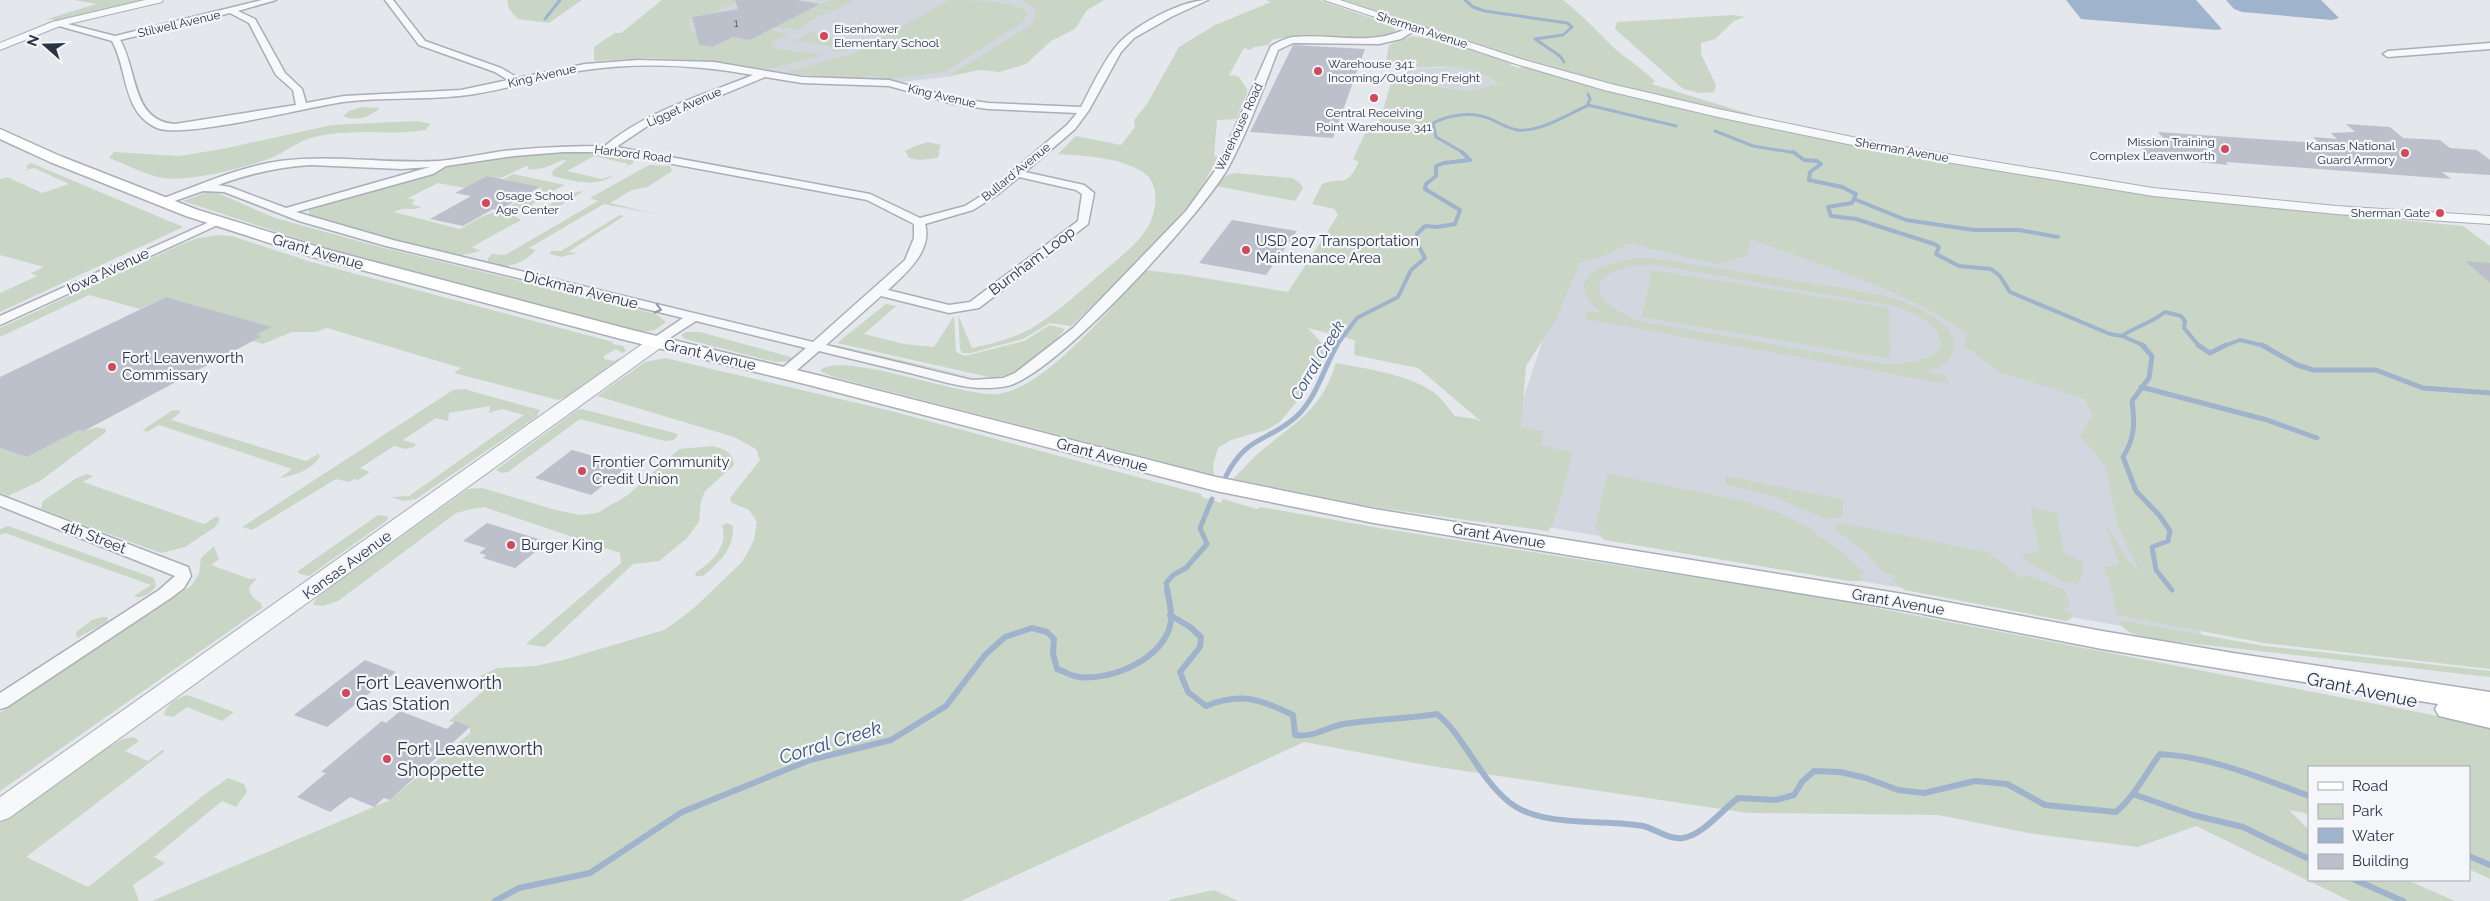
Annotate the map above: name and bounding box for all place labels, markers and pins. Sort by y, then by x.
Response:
place label: Eisenhower Elementary School [834,22,940,50]
marker: Eisenhower Elementary School [818,30,830,42]
place label: Warehouse 341: Incoming/Outgoing Freight [1328,57,1480,85]
marker: Warehouse 341: Incoming/Outgoing Freight [1312,65,1324,77]
marker: Central Receiving Point Warehouse 341 [1368,92,1380,104]
place label: Central Receiving Point Warehouse 341 [1316,106,1432,134]
place label: Mission Training Complex Leavenworth [2090,135,2215,163]
place label: Kansas National Guard Armory [2306,139,2396,167]
marker: Mission Training Complex Leavenworth [2219,143,2231,155]
marker: Kansas National Guard Armory [2399,147,2411,159]
place label: Osage School Age Center [496,189,574,217]
marker: Osage School Age Center [480,197,492,209]
place label: Sherman Gate [2351,206,2430,220]
marker: Sherman Gate [2434,207,2446,219]
place label: USD 207 Transportation Maintenance Area [1256,232,1419,267]
marker: USD 207 Transportation Maintenance Area [1240,244,1252,256]
place label: Fort Leavenworth Commissary [122,349,244,384]
marker: Fort Leavenworth Commissary [106,361,118,373]
place label: Frontier Community Credit Union [592,453,730,488]
marker: Frontier Community Credit Union [576,465,588,477]
place label: Burger King [521,536,603,554]
marker: Burger King [505,539,517,551]
place label: Fort Leavenworth Gas Station [356,672,502,714]
marker: Fort Leavenworth Gas Station [340,687,352,699]
place label: Fort Leavenworth Shoppette [397,738,543,780]
marker: Fort Leavenworth Shoppette [381,753,393,765]

